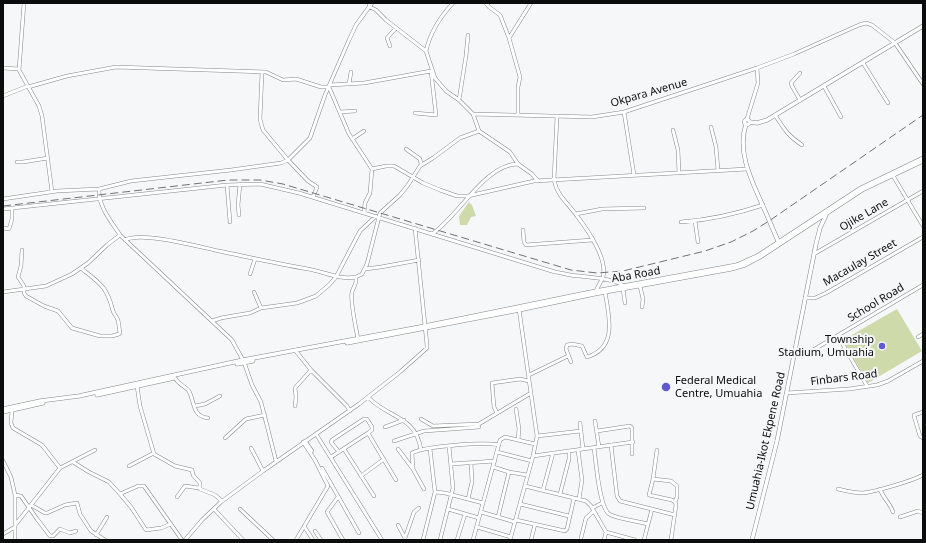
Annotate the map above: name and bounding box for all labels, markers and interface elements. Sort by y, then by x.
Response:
street label: Okpara Avenue [609,76,689,110]
street label: Ojike Lane [837,196,891,234]
street label: Macaulay Street [821,237,899,289]
street label: Aba Road [611,264,661,286]
street label: School Road [845,281,907,325]
place label: Township Stadium, Umuahia [778,333,874,359]
marker: Township Stadium, Umuahia [877,341,887,351]
street label: Finbars Road [810,367,878,389]
street label: Umuahia-Ikot Ekpene Road [744,371,788,511]
place label: Federal Medical Centre, Umuahia [675,374,762,400]
marker: Federal Medical Centre, Umuahia [660,381,672,393]

